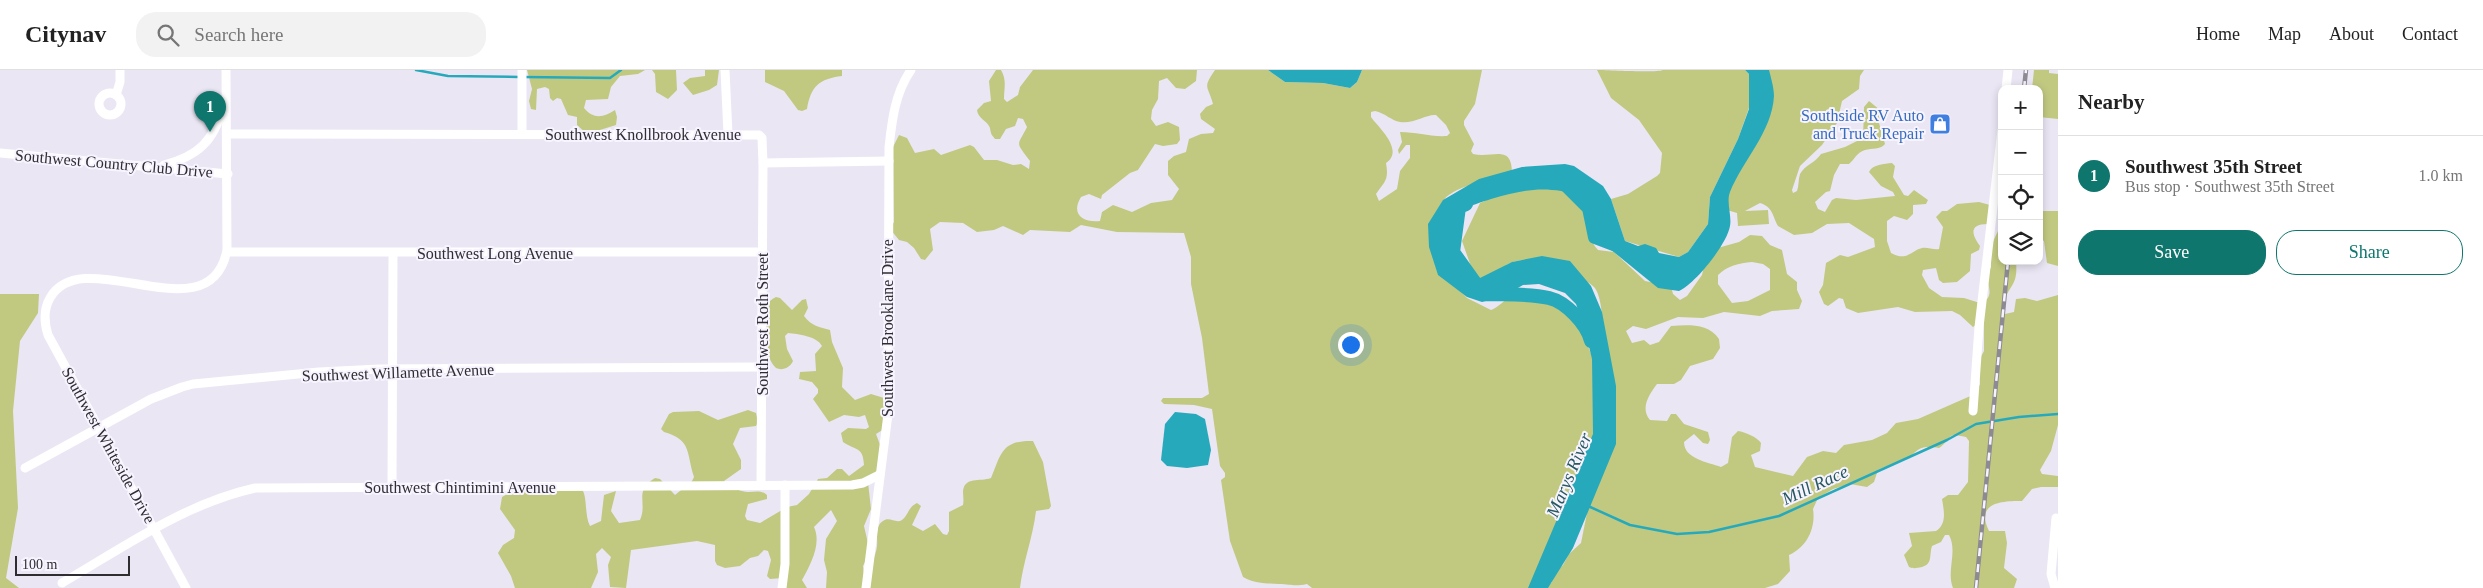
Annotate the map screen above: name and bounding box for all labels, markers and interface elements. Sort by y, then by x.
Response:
search box [136,12,486,57]
text: Citynav [25,21,106,47]
icon: search [154,21,182,49]
text: Search here [194,24,283,45]
text: Home [2196,24,2240,44]
text: Map [2268,24,2301,44]
text: About [2329,24,2374,44]
text: Contact [2402,24,2458,44]
map controls [1998,85,2043,265]
button: + [1998,85,2043,130]
text: Nearby [2078,90,2145,114]
pin: 1 [194,91,226,132]
place label: Southside RV Auto and Truck Repair [1801,107,1925,143]
shop icon: Southside RV Auto and Truck Repair [1928,112,1952,136]
street label: Southwest Knollbrook Avenue [545,126,741,143]
button: − [1998,130,2043,175]
street label: Southwest Country Club Drive [14,146,214,182]
text: Southwest 35th Street [2125,156,2302,177]
text: 1 [2090,167,2098,184]
text: 1.0 km [2419,167,2463,184]
button: locate [1998,175,2043,220]
text: Bus stop · Southwest 35th Street [2125,178,2334,195]
button: layers [1998,220,2043,265]
button: Save [2078,230,2266,275]
button: Share [2276,230,2463,275]
street label: Southwest Brooklane Drive [879,239,896,417]
street label: Southwest Long Avenue [417,245,573,263]
street label: Southwest Roth Street [754,252,771,396]
your location [1338,332,1364,358]
street label: Southwest Willamette Avenue [302,361,495,384]
street label: Southwest Whiteside Drive [59,364,159,526]
water label: Marys River [1542,429,1596,521]
water label: Mill Race [1778,461,1851,509]
street label: Southwest Chintimini Avenue [364,479,556,496]
scale bar [15,553,130,576]
text: 100 m [22,557,57,572]

